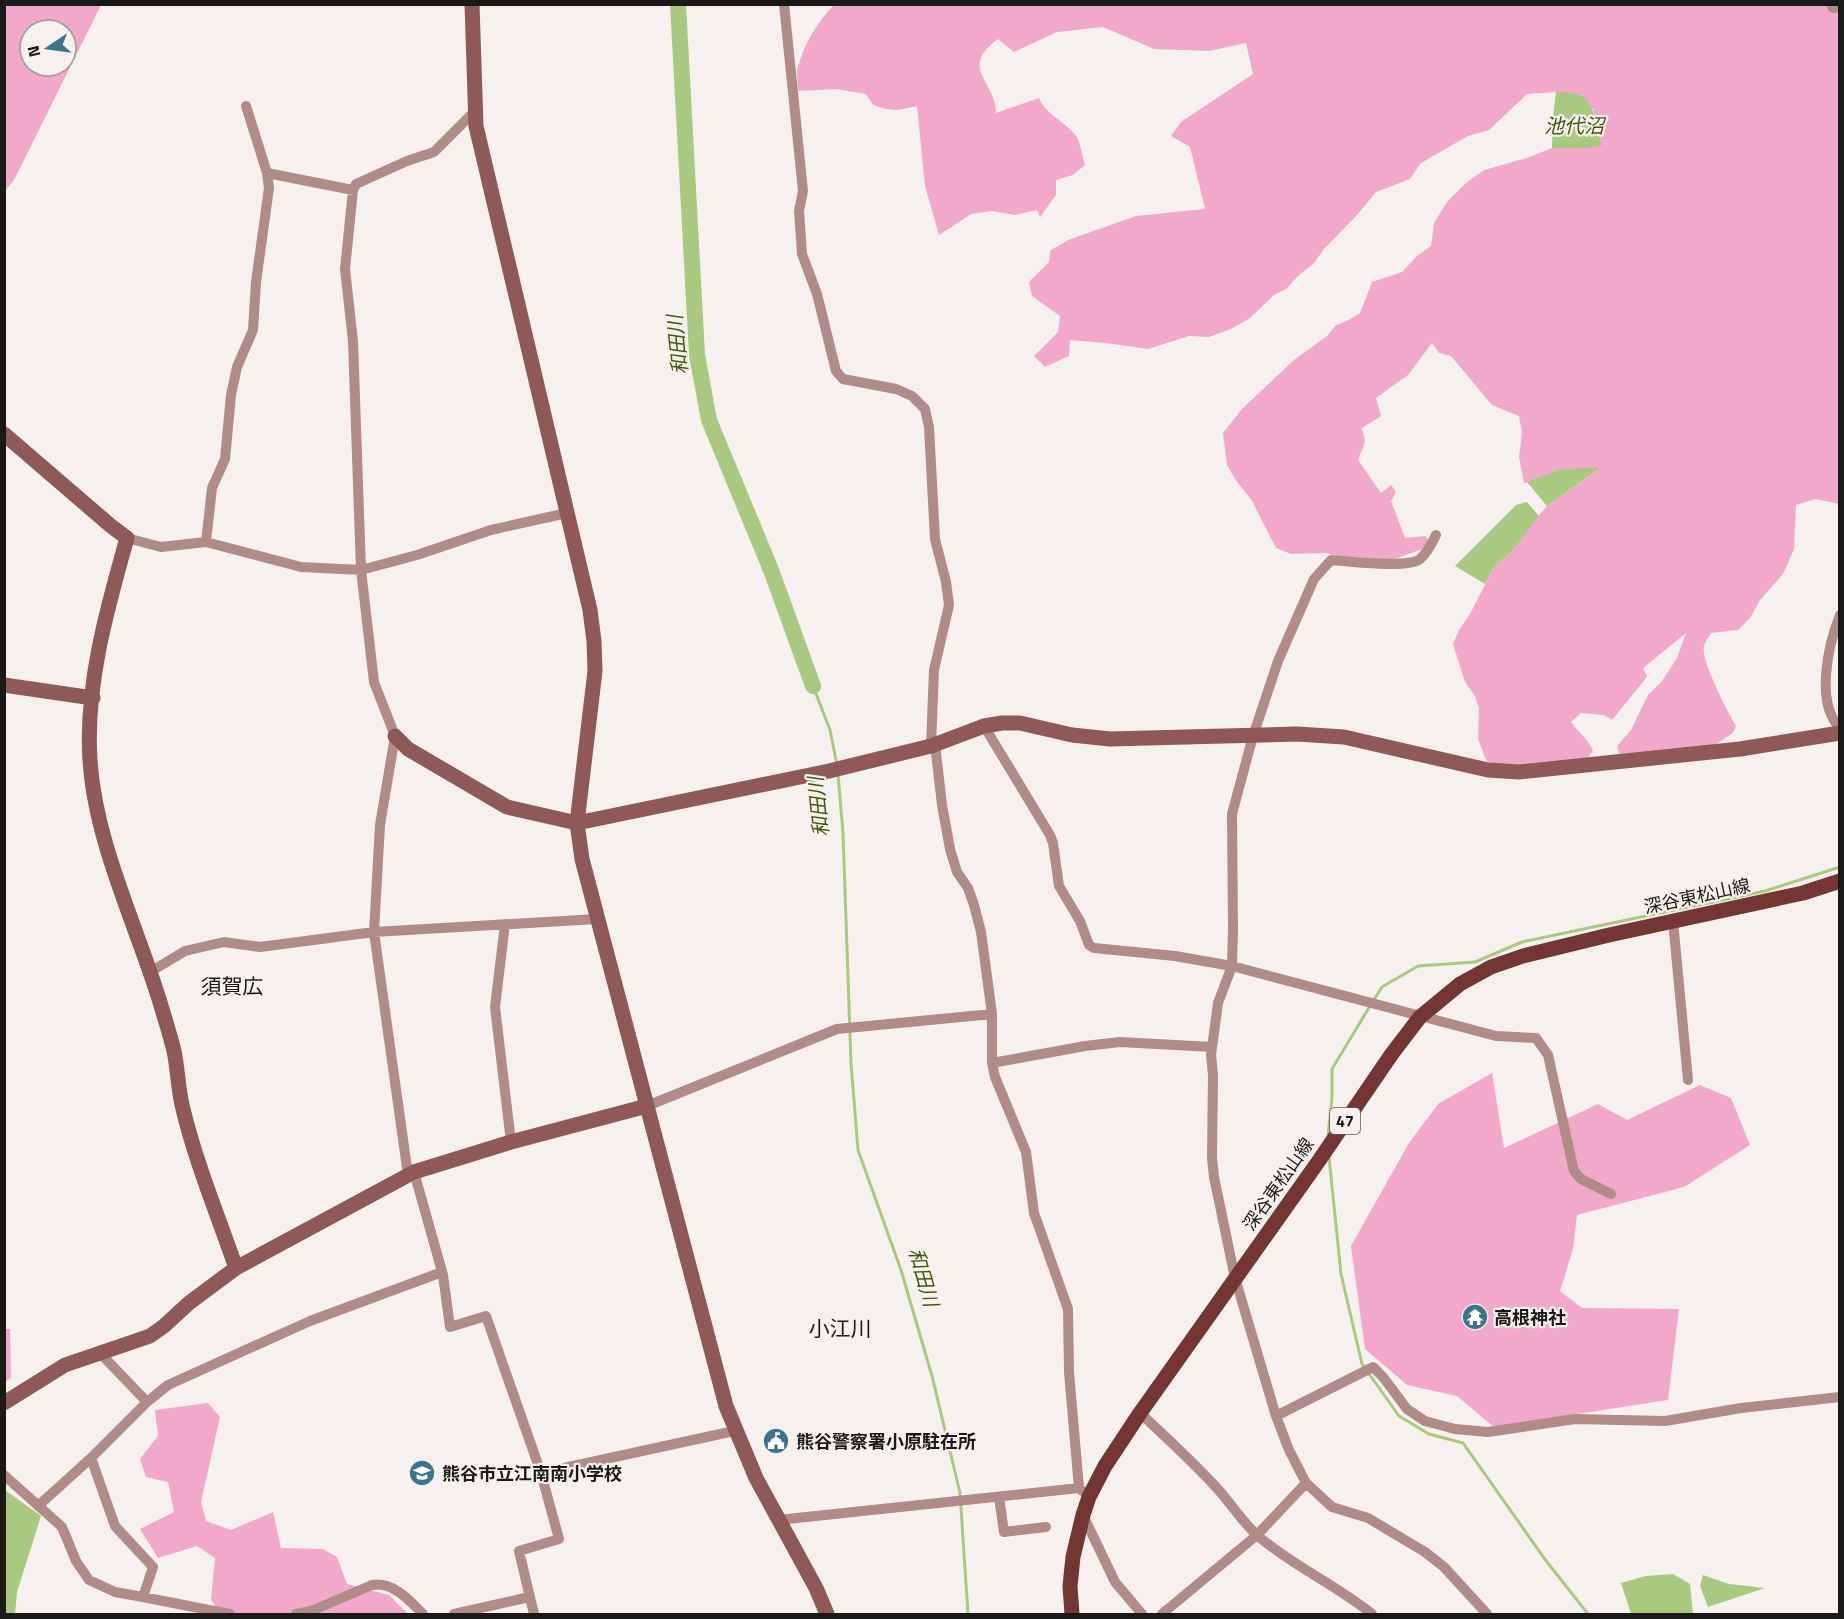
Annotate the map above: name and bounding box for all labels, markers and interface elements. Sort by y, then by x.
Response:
north arrow [18,18,78,78]
text: N [20,43,46,59]
water label: 池代沼 [1544,110,1607,141]
water label: 和田川 [658,312,696,376]
water label: 和田川 [799,774,837,838]
street label: 深谷東松山線 [1641,872,1753,920]
district label: 須賀広 [201,970,264,1002]
road number: 47 [1330,1108,1360,1134]
street label: 深谷東松山線 [1236,1132,1320,1236]
water label: 和田川 [901,1244,948,1312]
temple icon: 高根神社 [1460,1302,1490,1332]
place label: 高根神社 [1494,1304,1566,1331]
district label: 小江川 [809,1312,872,1344]
public building icon: 熊谷警察署小原駐在所 [761,1426,791,1456]
place label: 熊谷警察署小原駐在所 [796,1428,976,1455]
school or university icon: 熊谷市立江南南小学校 [407,1458,437,1488]
place label: 熊谷市立江南南小学校 [442,1460,622,1487]

